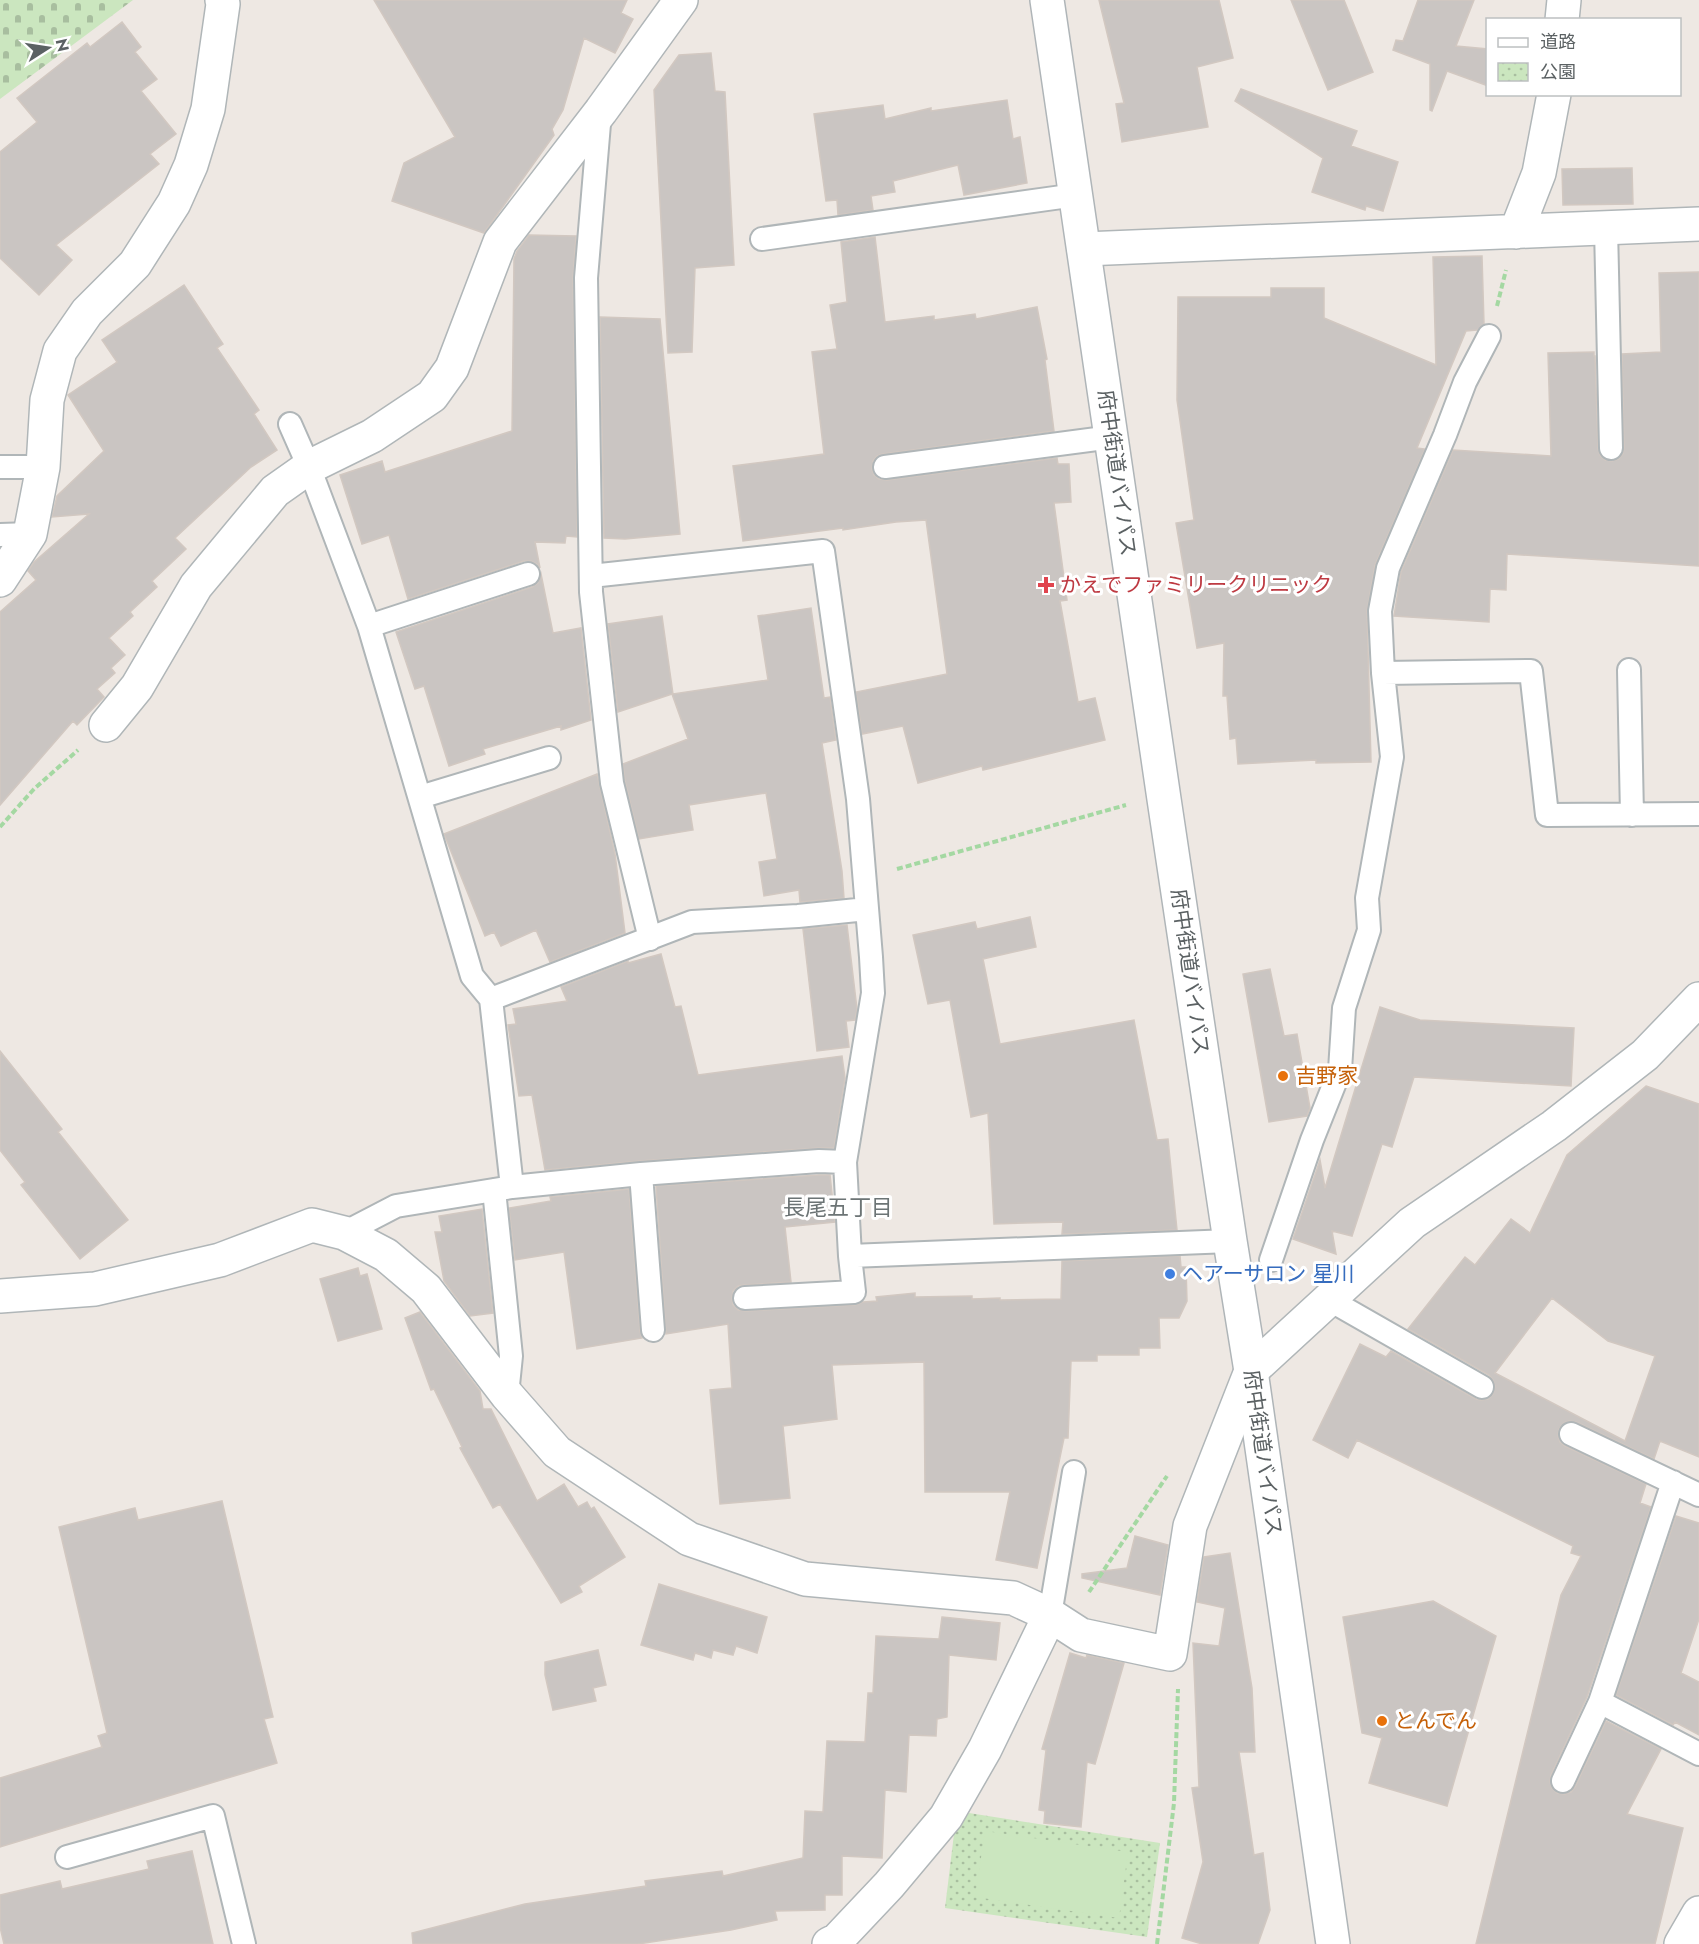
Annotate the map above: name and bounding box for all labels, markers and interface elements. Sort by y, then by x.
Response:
north arrow [18,18,78,78]
legend [1486,18,1681,96]
text: 道路 [1540,29,1576,55]
text: N [50,36,75,54]
text: 公園 [1540,59,1576,85]
street label: 府中街道バイパス [1090,388,1144,558]
place label: かえでファミリークリニック [1060,570,1332,600]
marker: かえでファミリークリニック [1037,576,1055,594]
street label: 府中街道バイパス [1163,887,1217,1057]
place label: 吉野家 [1295,1061,1358,1091]
marker: 吉野家 [1276,1069,1290,1083]
district label: 長尾五丁目 [783,1191,893,1223]
place label: ヘアーサロン 星川 [1182,1259,1355,1289]
marker: ヘアーサロン 星川 [1163,1267,1177,1281]
street label: 府中街道バイパス [1236,1368,1290,1538]
place label: とんでん [1394,1706,1477,1736]
marker: とんでん [1375,1714,1389,1728]

